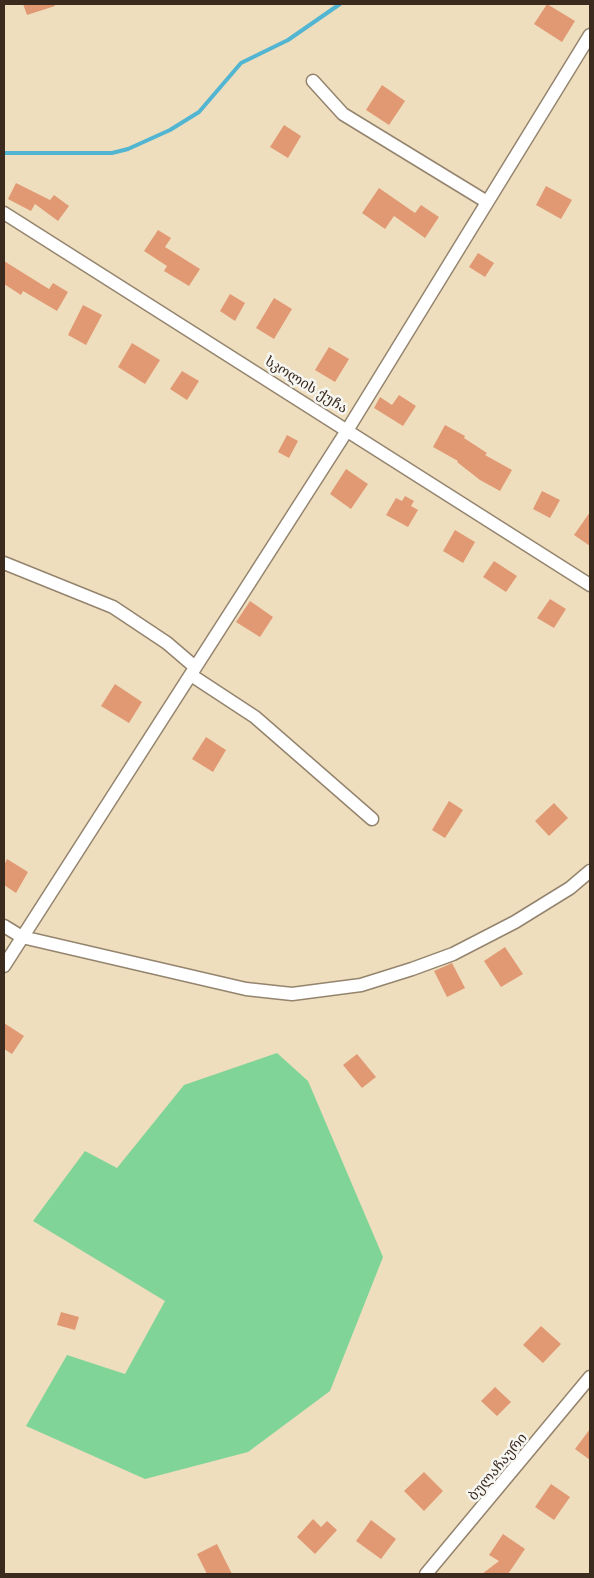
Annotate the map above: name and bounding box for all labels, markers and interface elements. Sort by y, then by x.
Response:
street label: სკოლის ქუჩა [262,353,350,417]
street label: ბულაჩაური [465,1430,531,1504]

